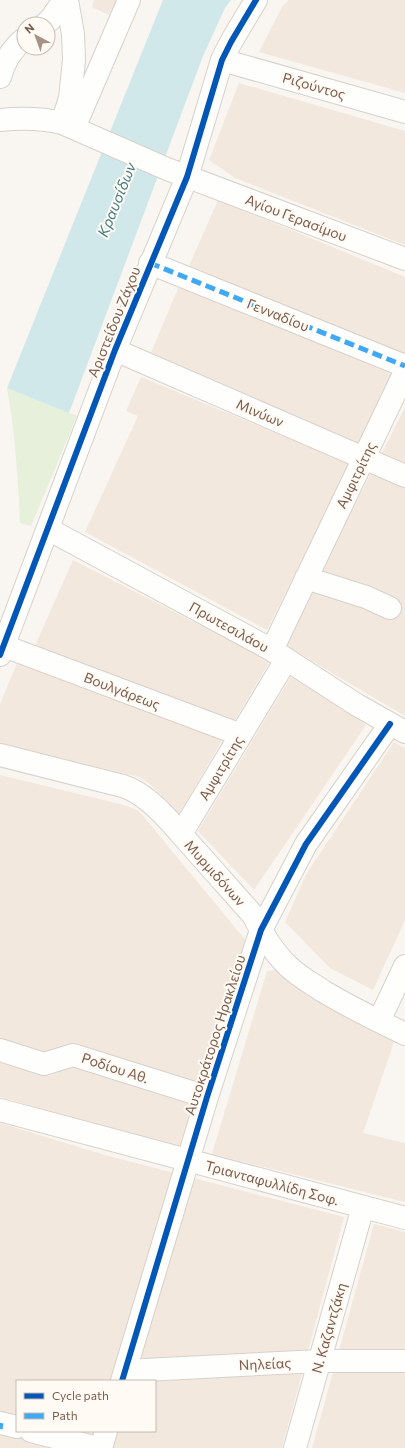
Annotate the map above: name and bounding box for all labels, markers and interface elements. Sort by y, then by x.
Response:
north arrow [16,16,56,56]
text: N [22,20,36,36]
street label: Ριζούντος [281,68,348,103]
water label: Κραυσίδων [93,160,139,239]
street label: Αγίου Γερασίμου [243,190,349,245]
street label: Αριστείδου Ζάχου [84,264,144,380]
street label: Γενναδίου [245,294,312,335]
street label: Μινύων [234,395,286,430]
street label: Αμφιτρίτης [332,438,379,511]
street label: Πρωτεσιλάου [187,598,272,655]
street label: Βουλγάρεως [82,668,163,713]
street label: Αμφιτρίτης [195,732,247,803]
street label: Μυρμιδόνων [181,836,249,909]
street label: Αυτοκράτορος Ηρακλείου [181,952,249,1117]
street label: Ροδίου Αθ. [80,1049,151,1086]
street label: Τριανταφυλλίδη Σοφ. [204,1157,341,1209]
street label: Ν. Καζαντζάκη [307,1281,350,1375]
street label: Νηλείας [238,1354,292,1373]
legend [16,1380,156,1432]
text: Cycle path [52,1388,109,1402]
text: Path [52,1408,78,1422]

